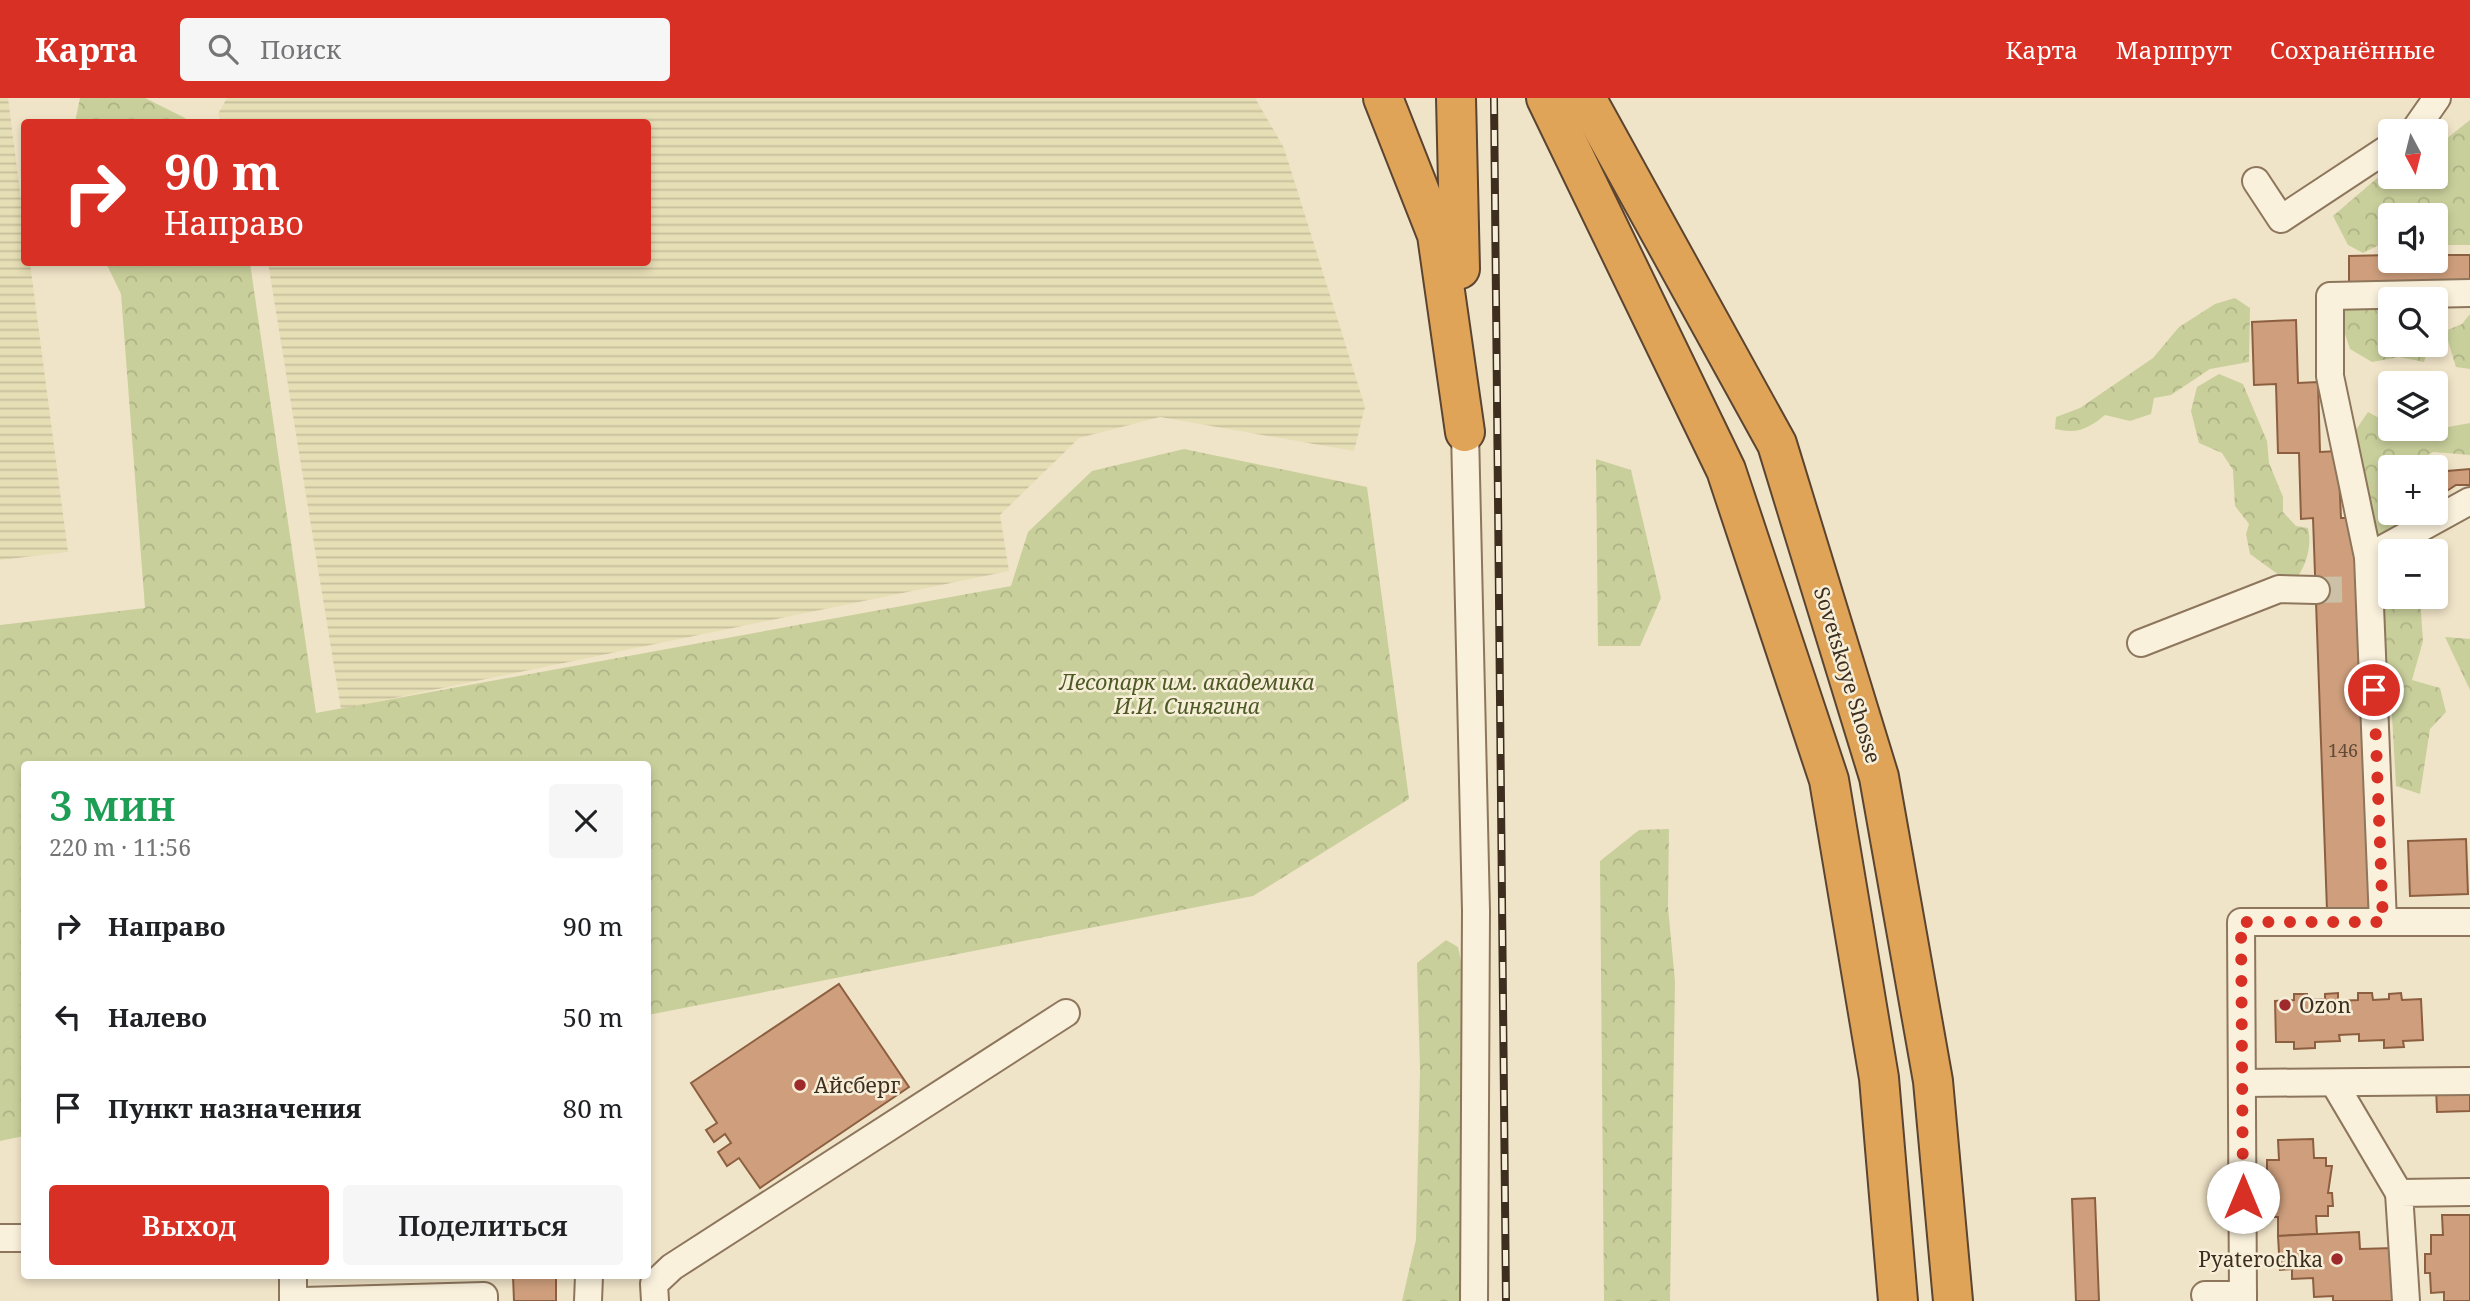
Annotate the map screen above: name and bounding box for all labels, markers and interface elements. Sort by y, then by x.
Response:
search box [180,18,670,81]
text: Карта [35,27,138,72]
icon: search [204,30,242,68]
text: Поиск [260,31,341,67]
text: Карта [2006,33,2078,66]
text: Маршрут [2116,33,2232,66]
text: Сохранённые [2270,33,2435,66]
north arrow [2378,119,2448,189]
map controls [2378,119,2448,609]
text: 90 m [164,138,280,204]
icon: right [49,147,140,238]
text: Направо [164,201,304,244]
button: sound [2378,203,2448,273]
button: search [2378,287,2448,357]
button: layers [2378,371,2448,441]
button: + [2378,455,2448,525]
button: − [2378,539,2448,609]
street label: Sovetskoye Shosse [1808,583,1888,767]
pin [2344,660,2404,720]
park label: Лесопарк им. академика И.И. Синягина [1059,668,1314,720]
icon: arrive [2355,671,2393,709]
house number: 146 [2328,738,2358,762]
text: 3 мин [49,776,176,833]
button: close [549,784,623,858]
text: 220 m · 11:56 [49,831,191,863]
icon: right [49,907,87,945]
text: Направо [108,908,226,944]
text: 90 m [563,908,623,944]
place label: Ozon [2299,991,2351,1019]
marker: Ozon [2277,997,2293,1013]
icon: left [49,998,87,1036]
text: Налево [108,999,207,1035]
text: 50 m [563,999,623,1035]
place label: Айсберг [814,1071,900,1099]
marker: Айсберг [792,1077,808,1093]
icon: arrive [49,1089,87,1127]
text: Пункт назначения [108,1090,361,1126]
text: 80 m [563,1090,623,1126]
position arrow [2206,1160,2280,1234]
button: Выход [49,1185,329,1265]
button: Поделиться [343,1185,623,1265]
place label: Pyaterochka [2198,1245,2323,1273]
marker: Pyaterochka [2329,1251,2345,1267]

